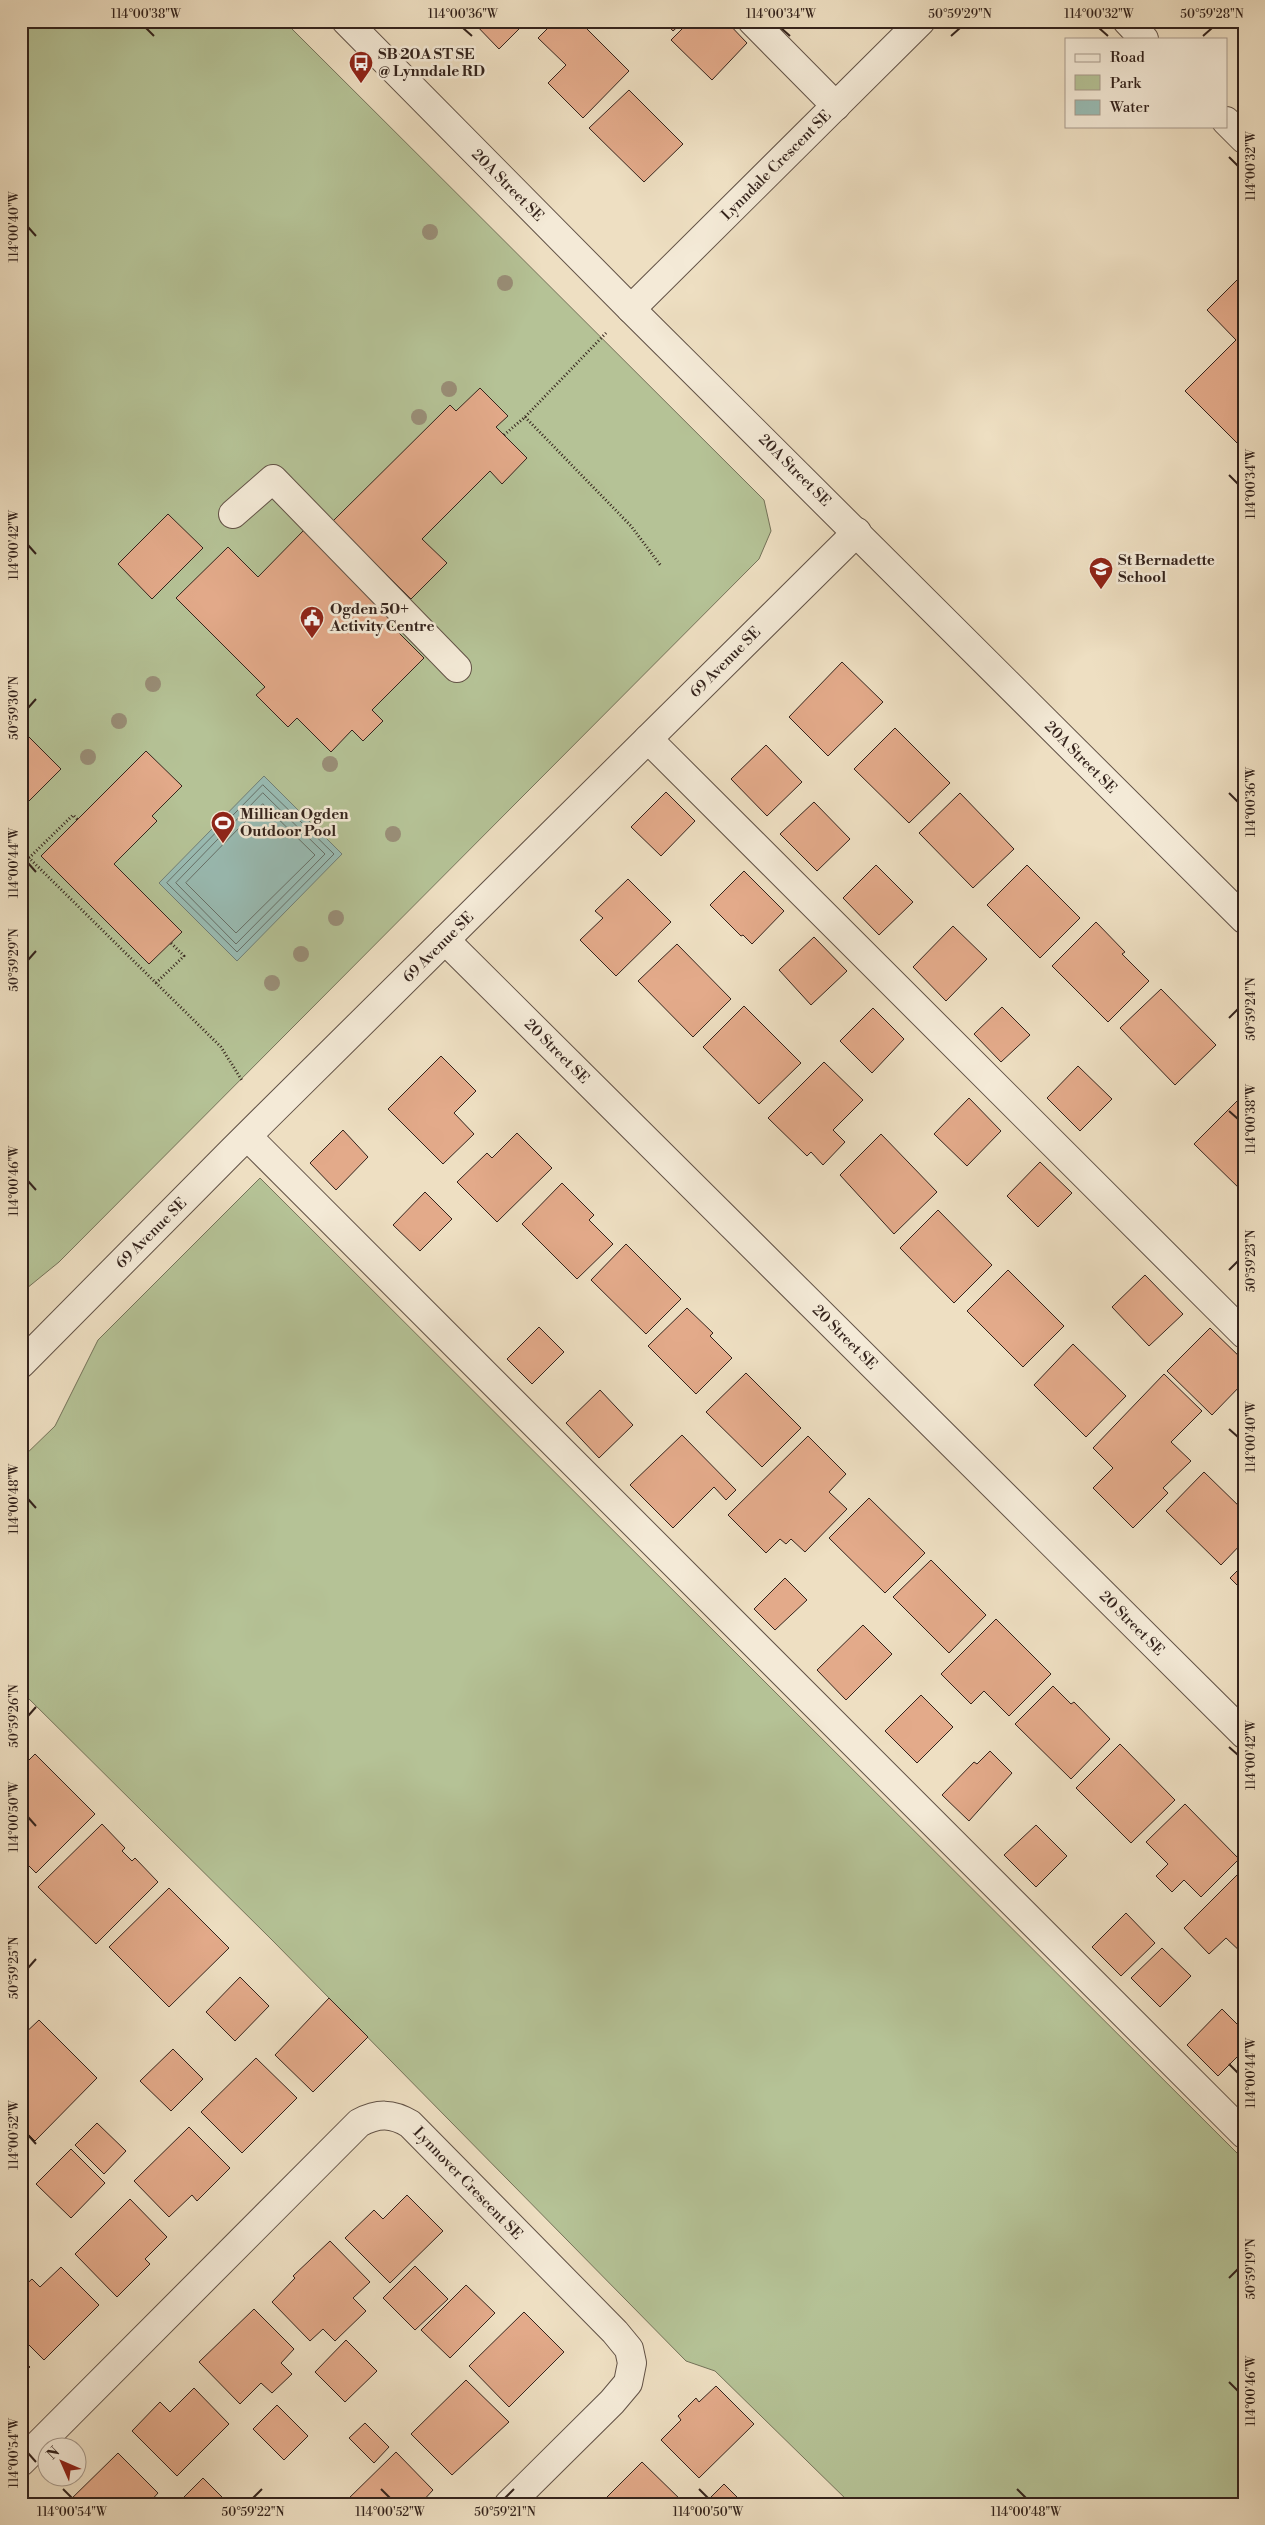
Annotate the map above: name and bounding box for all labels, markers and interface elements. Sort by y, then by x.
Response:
text: 114°00'38"W [111,7,182,22]
text: 114°00'36"W [428,7,499,22]
text: 114°00'34"W [746,7,817,22]
text: 50°59'29"N [928,7,992,22]
text: 114°00'32"W [1064,7,1135,22]
text: 50°59'28"N [1180,7,1244,22]
legend [1065,38,1228,128]
place label: SB 20A ST SE @ Lynndale RD [378,45,485,81]
text: Road [1110,48,1145,67]
bus stop icon: SB 20A ST SE @ Lynndale RD [348,50,374,84]
text: Park [1110,74,1142,93]
text: Water [1109,98,1150,117]
street label: Lynndale Crescent SE [717,106,835,224]
text: 114°00'32"W [1244,130,1259,201]
street label: 20A Street SE [467,145,548,226]
text: 114°00'40"W [7,190,22,263]
street label: 20A Street SE [754,430,835,511]
text: 114°00'34"W [1244,448,1259,519]
text: 114°00'42"W [7,509,22,580]
place label: St Bernadette School [1118,551,1215,587]
school or university icon: St Bernadette School [1088,556,1114,590]
place label: Ogden 50+ Activity Centre [329,600,435,636]
public building icon: Ogden 50+ Activity Centre [299,605,325,639]
street label: 69 Avenue SE [686,623,765,702]
text: 50°59'30"N [7,676,22,740]
street label: 20A Street SE [1040,717,1121,798]
text: 114°00'36"W [1244,766,1259,837]
place label: Millican Ogden Outdoor Pool [240,805,349,841]
sports icon: Millican Ogden Outdoor Pool [210,810,236,844]
text: 114°00'44"W [7,827,22,898]
street label: 69 Avenue SE [399,908,478,987]
text: 50°59'29"N [7,928,22,992]
text: 50°59'24"N [1244,977,1259,1041]
street label: 20 Street SE [520,1015,593,1088]
text: 114°00'38"W [1244,1083,1259,1154]
text: 114°00'46"W [7,1145,22,1216]
street label: 69 Avenue SE [112,1194,191,1273]
text: 50°59'23"N [1244,1230,1259,1292]
street label: 20 Street SE [808,1301,881,1374]
text: 114°00'40"W [1244,1400,1259,1473]
text: 114°00'48"W [7,1463,22,1534]
street label: 20 Street SE [1095,1587,1168,1660]
text: 50°59'26"N [7,1684,22,1748]
text: 114°00'42"W [1244,1719,1259,1790]
text: 114°00'50"W [7,1781,22,1852]
text: 50°59'25"N [7,1937,22,1999]
text: 114°00'44"W [1244,2037,1259,2108]
text: 114°00'52"W [7,2099,22,2170]
street label: Lynnover Crescent SE [409,2123,526,2244]
text: 50°59'19"N [1244,2238,1259,2300]
text: 114°00'46"W [1244,2355,1259,2426]
text: 114°00'54"W [7,2417,22,2488]
north arrow [38,2438,88,2488]
text: N [43,2443,64,2464]
text: 114°00'54"W [37,2505,108,2520]
text: 50°59'22"N [222,2505,284,2520]
text: 114°00'52"W [355,2505,426,2520]
text: 50°59'21"N [474,2505,536,2520]
text: 114°00'50"W [673,2505,744,2520]
text: 114°00'48"W [991,2505,1062,2520]

